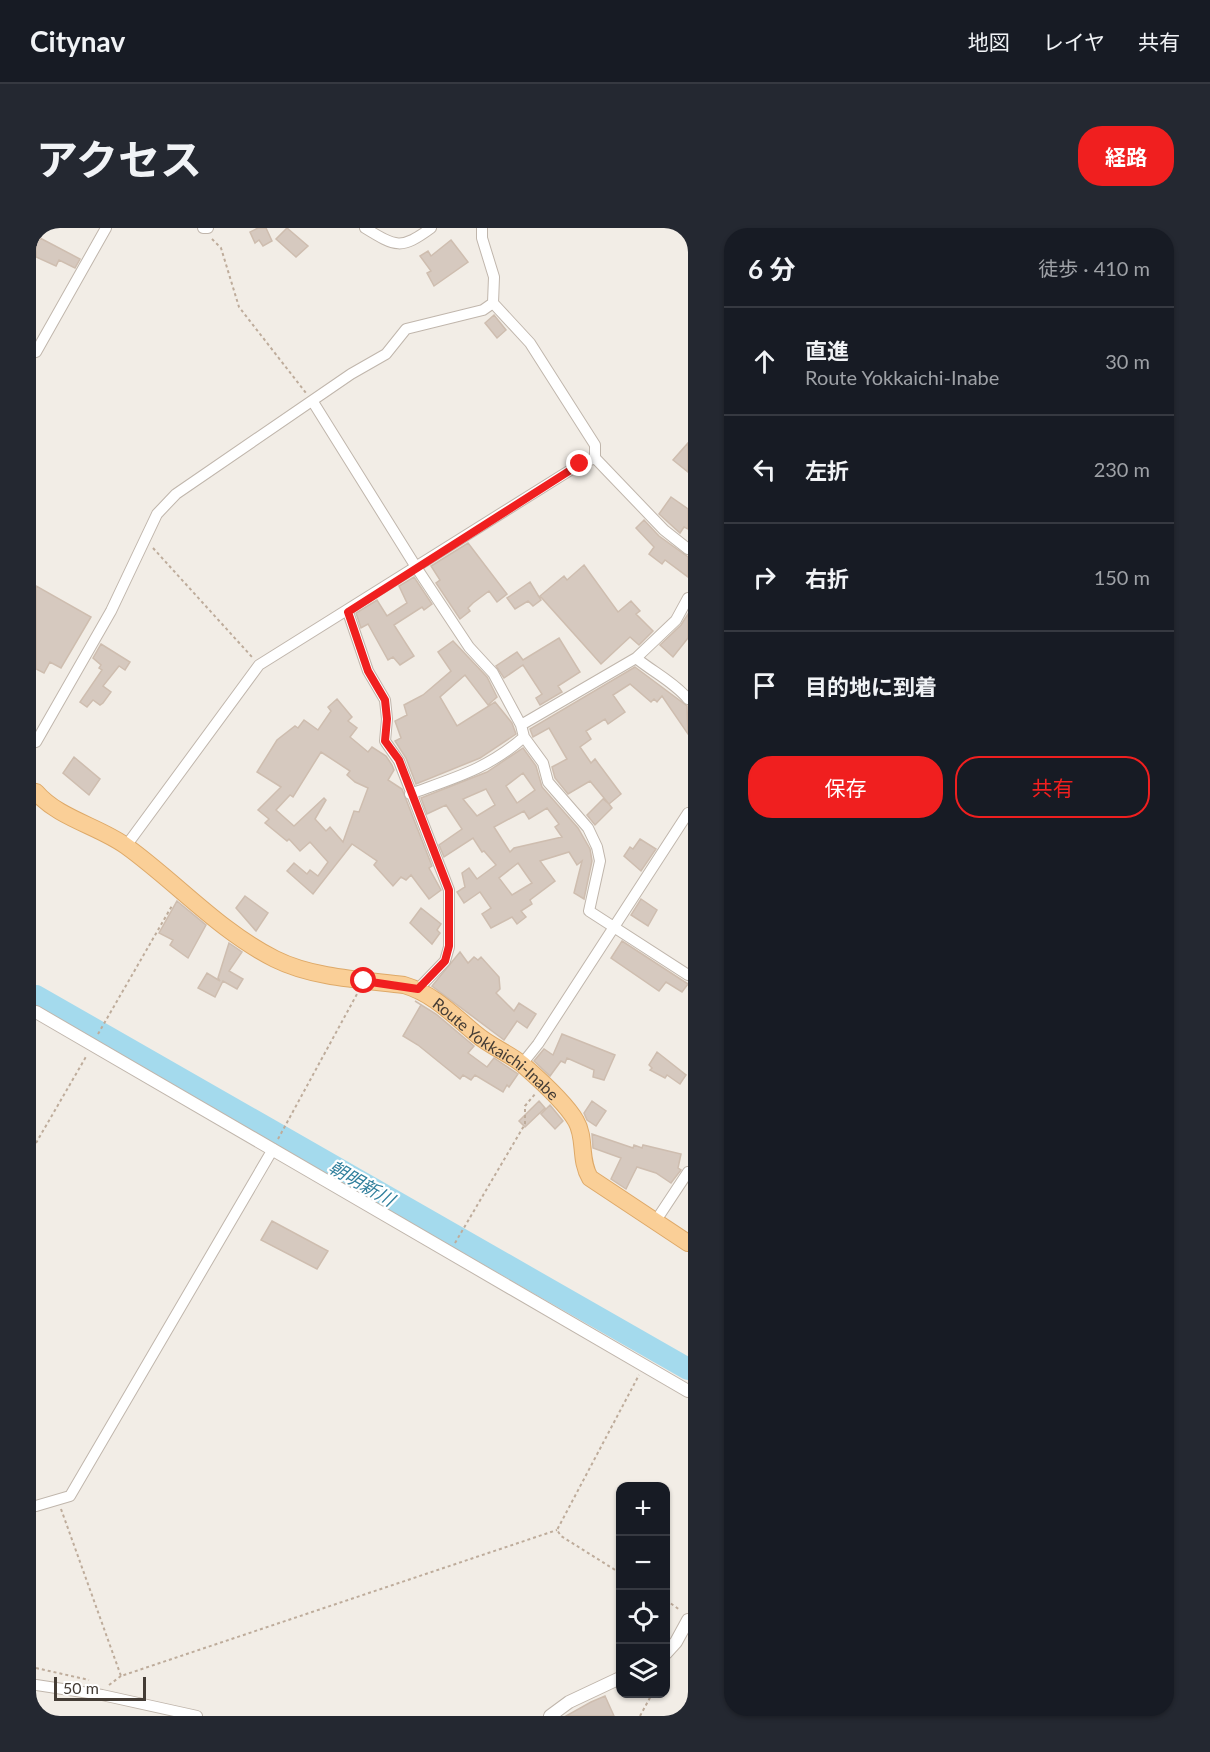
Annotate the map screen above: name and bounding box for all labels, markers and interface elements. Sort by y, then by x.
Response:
text: Citynav [30,24,125,58]
text: 地図 [968,29,1010,54]
text: レイヤ [1043,29,1105,54]
text: 共有 [1138,29,1180,54]
button: 経路 [1078,126,1174,186]
text: アクセス [36,134,202,184]
text: 6 分 [748,253,795,285]
text: 徒歩 · 410 m [1038,256,1150,280]
text: 直進 [805,337,849,364]
icon: ahead [748,345,781,378]
text: 30 m [1105,349,1150,373]
text: Route Yokkaichi-Inabe [805,365,999,389]
route end [566,450,592,476]
icon: left [748,453,781,486]
text: 左折 [805,457,849,484]
text: 230 m [1094,457,1150,481]
icon: right [748,561,781,594]
text: 右折 [805,565,849,592]
text: 150 m [1094,565,1150,589]
icon: arrive [748,669,781,702]
text: 目的地に到着 [805,673,937,700]
button: 保存 [748,756,943,818]
button: 共有 [955,756,1150,818]
route start [350,967,376,993]
street label: Route Yokkaichi-Inabe [430,993,564,1103]
water label: 朝明新川 [325,1155,400,1212]
map controls [616,1482,670,1698]
button: + [616,1482,670,1536]
button: − [616,1536,670,1590]
button: locate [616,1590,670,1644]
button: layers [616,1644,670,1698]
scale bar [54,1674,146,1702]
text: 50 m [63,1678,99,1697]

